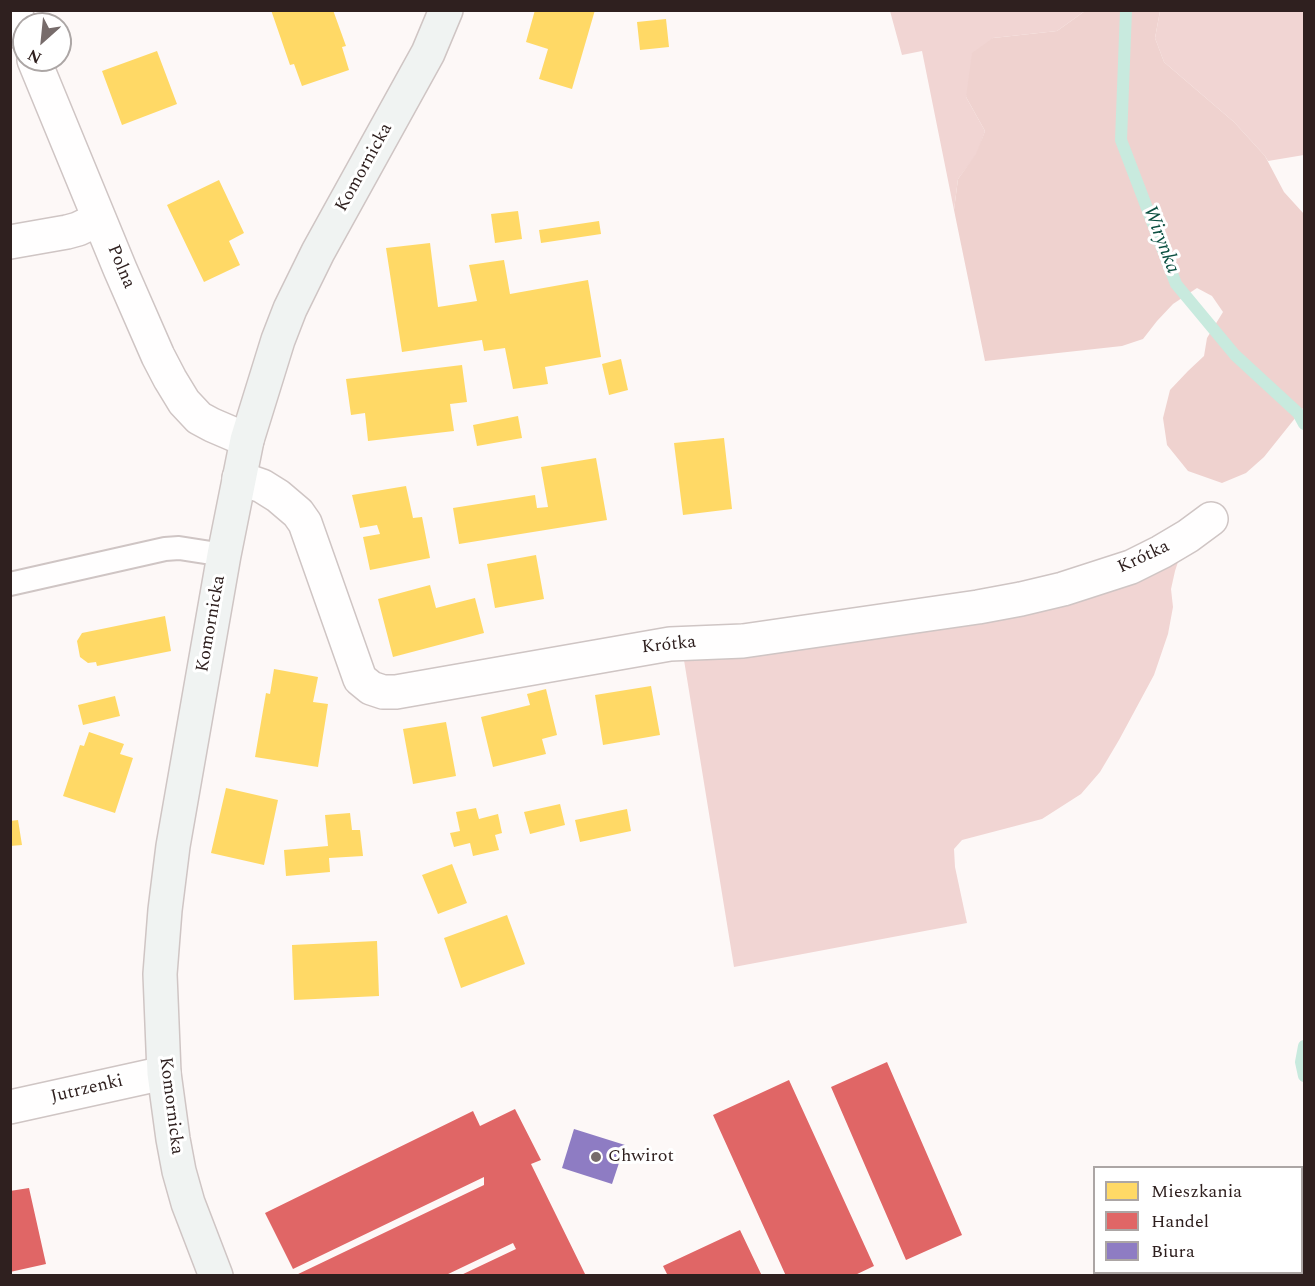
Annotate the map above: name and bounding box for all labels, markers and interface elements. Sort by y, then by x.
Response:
north arrow [12,12,72,72]
text: N [23,43,46,70]
street label: Komornicka [332,120,398,216]
water label: Wirynka [1136,203,1184,277]
street label: Polna [101,242,139,292]
street label: Krótka [1115,537,1173,579]
street label: Komornicka [193,574,231,674]
street label: Krótka [641,632,697,660]
street label: Komornicka [153,1056,187,1156]
street label: Jutrzenki [49,1071,125,1109]
place label: Chwirot [608,1146,674,1168]
marker: Chwirot [589,1150,603,1164]
legend [1093,1166,1303,1274]
text: Mieszkania [1151,1178,1242,1205]
text: Handel [1151,1208,1209,1235]
text: Biura [1151,1238,1195,1265]

